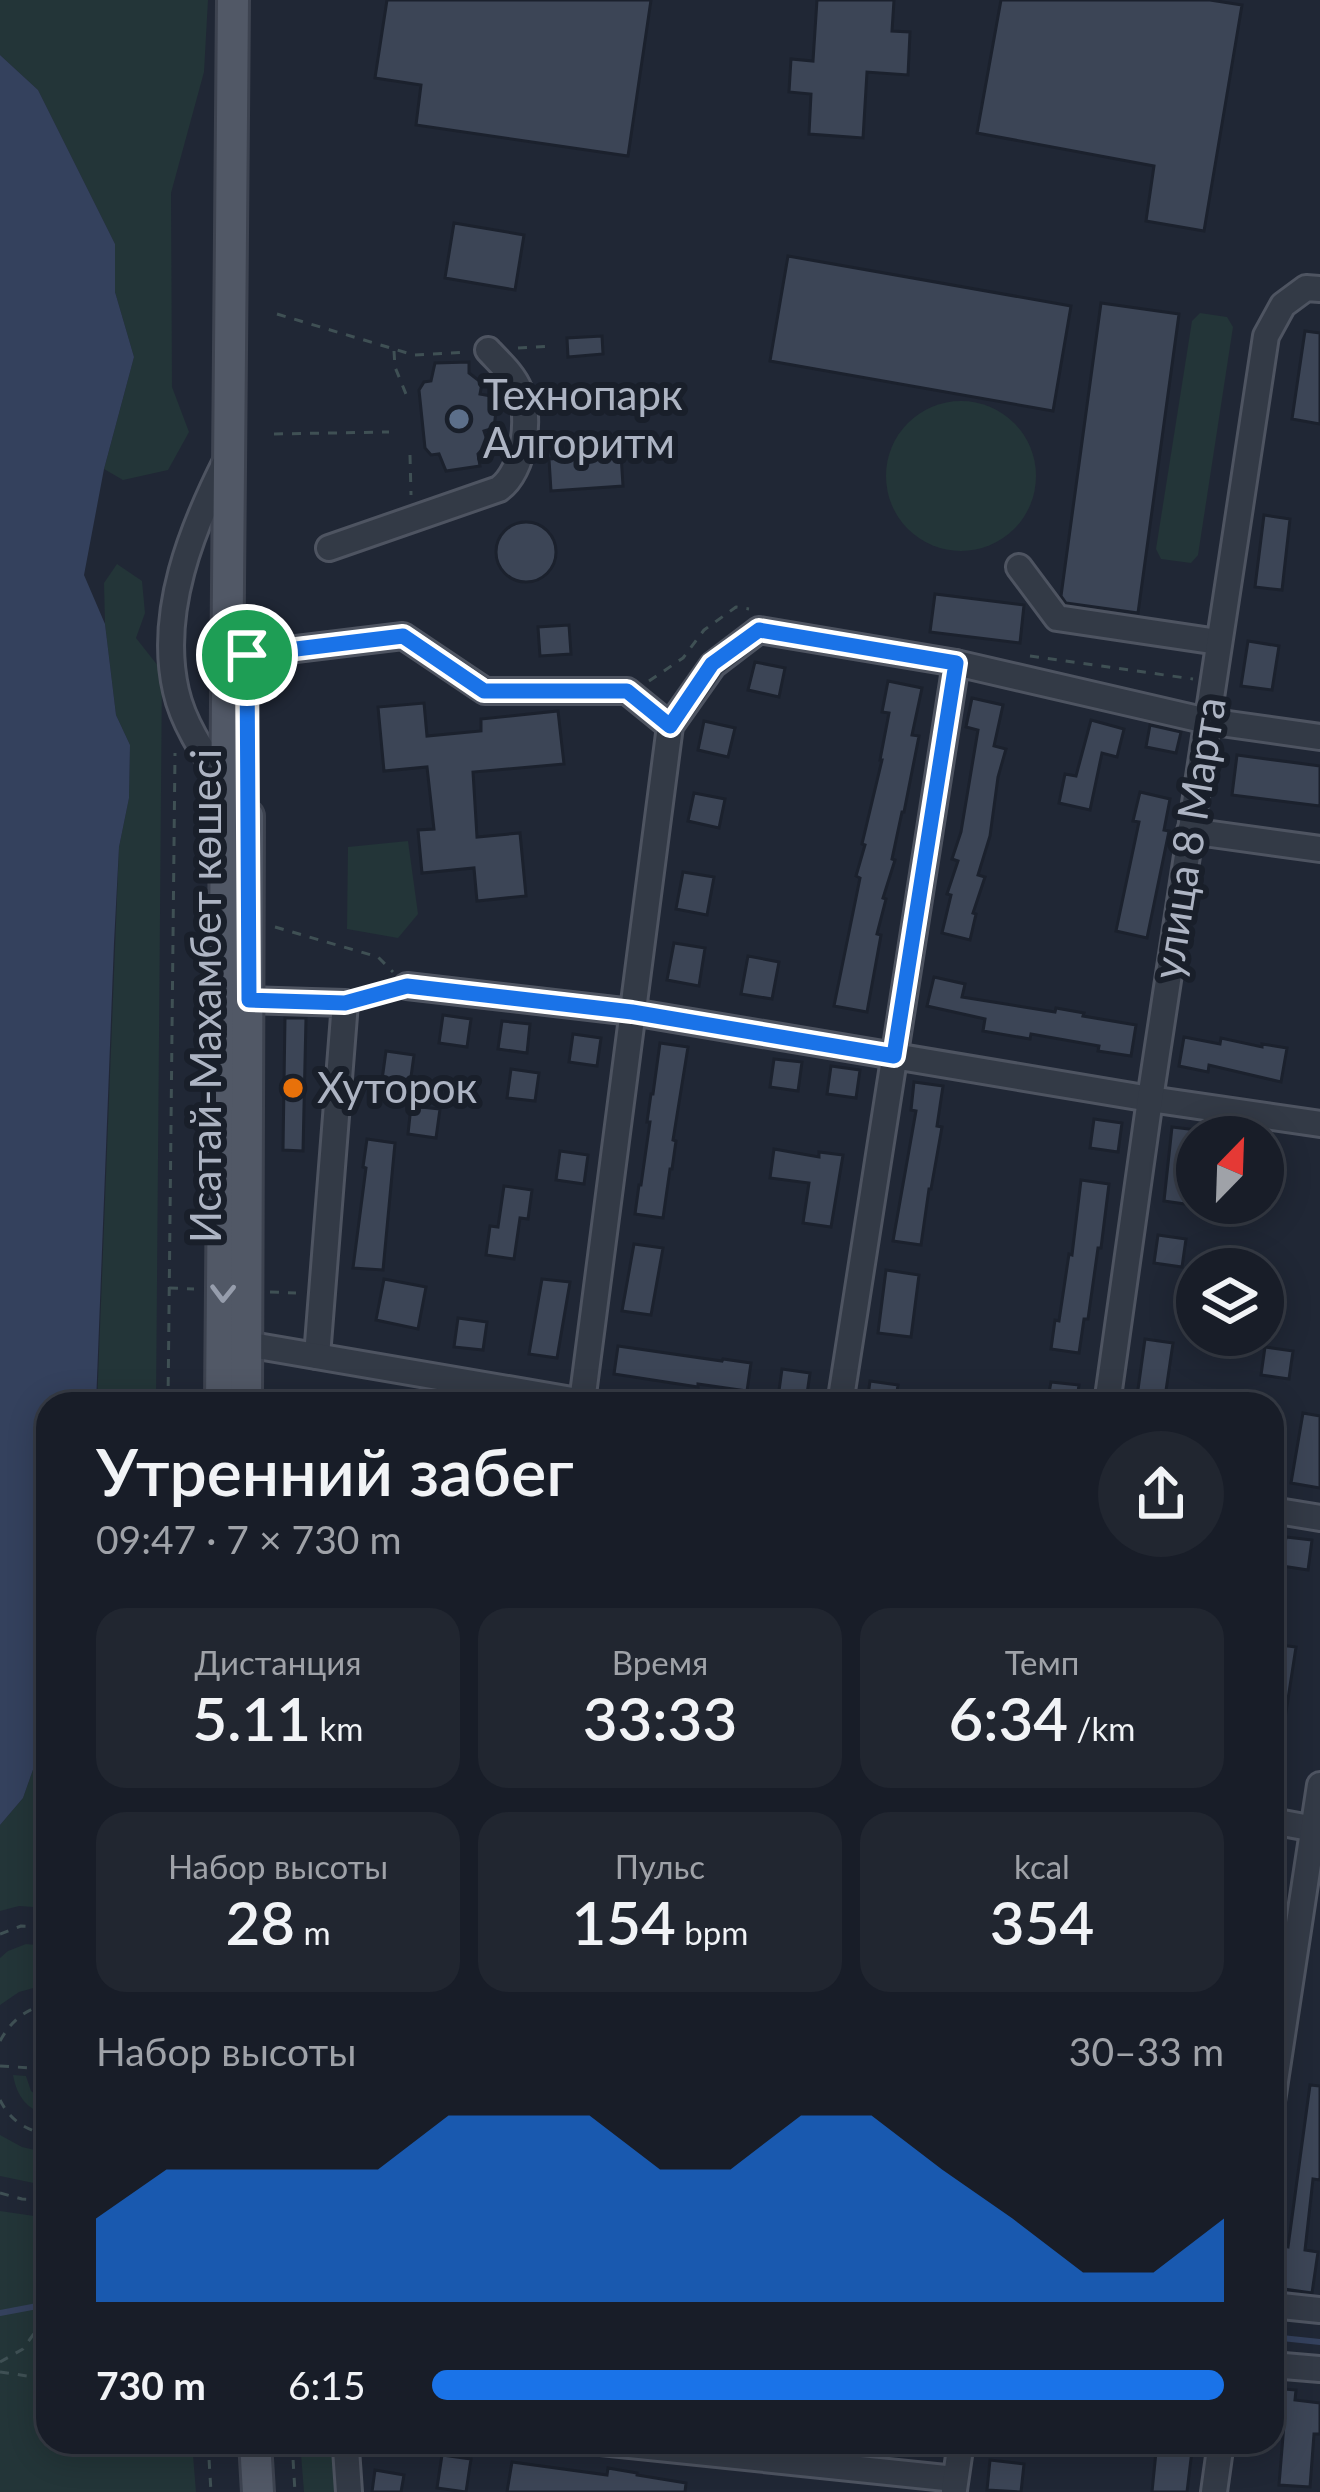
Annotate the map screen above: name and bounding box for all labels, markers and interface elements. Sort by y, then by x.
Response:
place label: Технопарк Алгоритм [483,369,683,467]
marker: Технопарк Алгоритм [446,406,472,432]
pin [196,604,298,706]
icon: arrive [214,622,280,688]
street label: улица 8 Марта [1141,693,1235,982]
street label: Исатай-Махамбет көшесі [180,749,230,1243]
place label: Хуторок [317,1062,477,1112]
marker: Хуторок [280,1075,306,1101]
north arrow [1176,1116,1284,1224]
map controls [1176,1116,1284,1356]
button: layers [1176,1248,1284,1356]
one-way arrow [210,1284,236,1303]
text: Утренний забег [96,1431,574,1510]
button: share [1098,1431,1224,1557]
text: 09:47 · 7 × 730 m [96,1516,401,1562]
text: Дистанция [194,1642,362,1682]
text: Время [612,1642,708,1682]
text: Темп [1005,1642,1079,1682]
text: 5.11 [193,1682,311,1754]
text: 33:33 [583,1682,737,1754]
text: 6:34 [949,1682,1068,1754]
text: km [311,1708,363,1748]
text: /km [1068,1708,1135,1748]
text: Набор высоты [168,1846,388,1886]
text: Пульс [615,1846,705,1886]
text: kcal [1014,1846,1070,1886]
text: 28 [225,1886,295,1958]
text: 154 [572,1886,676,1958]
text: 354 [990,1886,1094,1958]
text: m [295,1912,331,1952]
text: bpm [676,1912,748,1952]
text: Набор высоты [96,2028,356,2074]
text: 30–33 m [1069,2028,1224,2074]
text: 730 m [96,2362,206,2408]
text: 6:15 [288,2362,366,2408]

